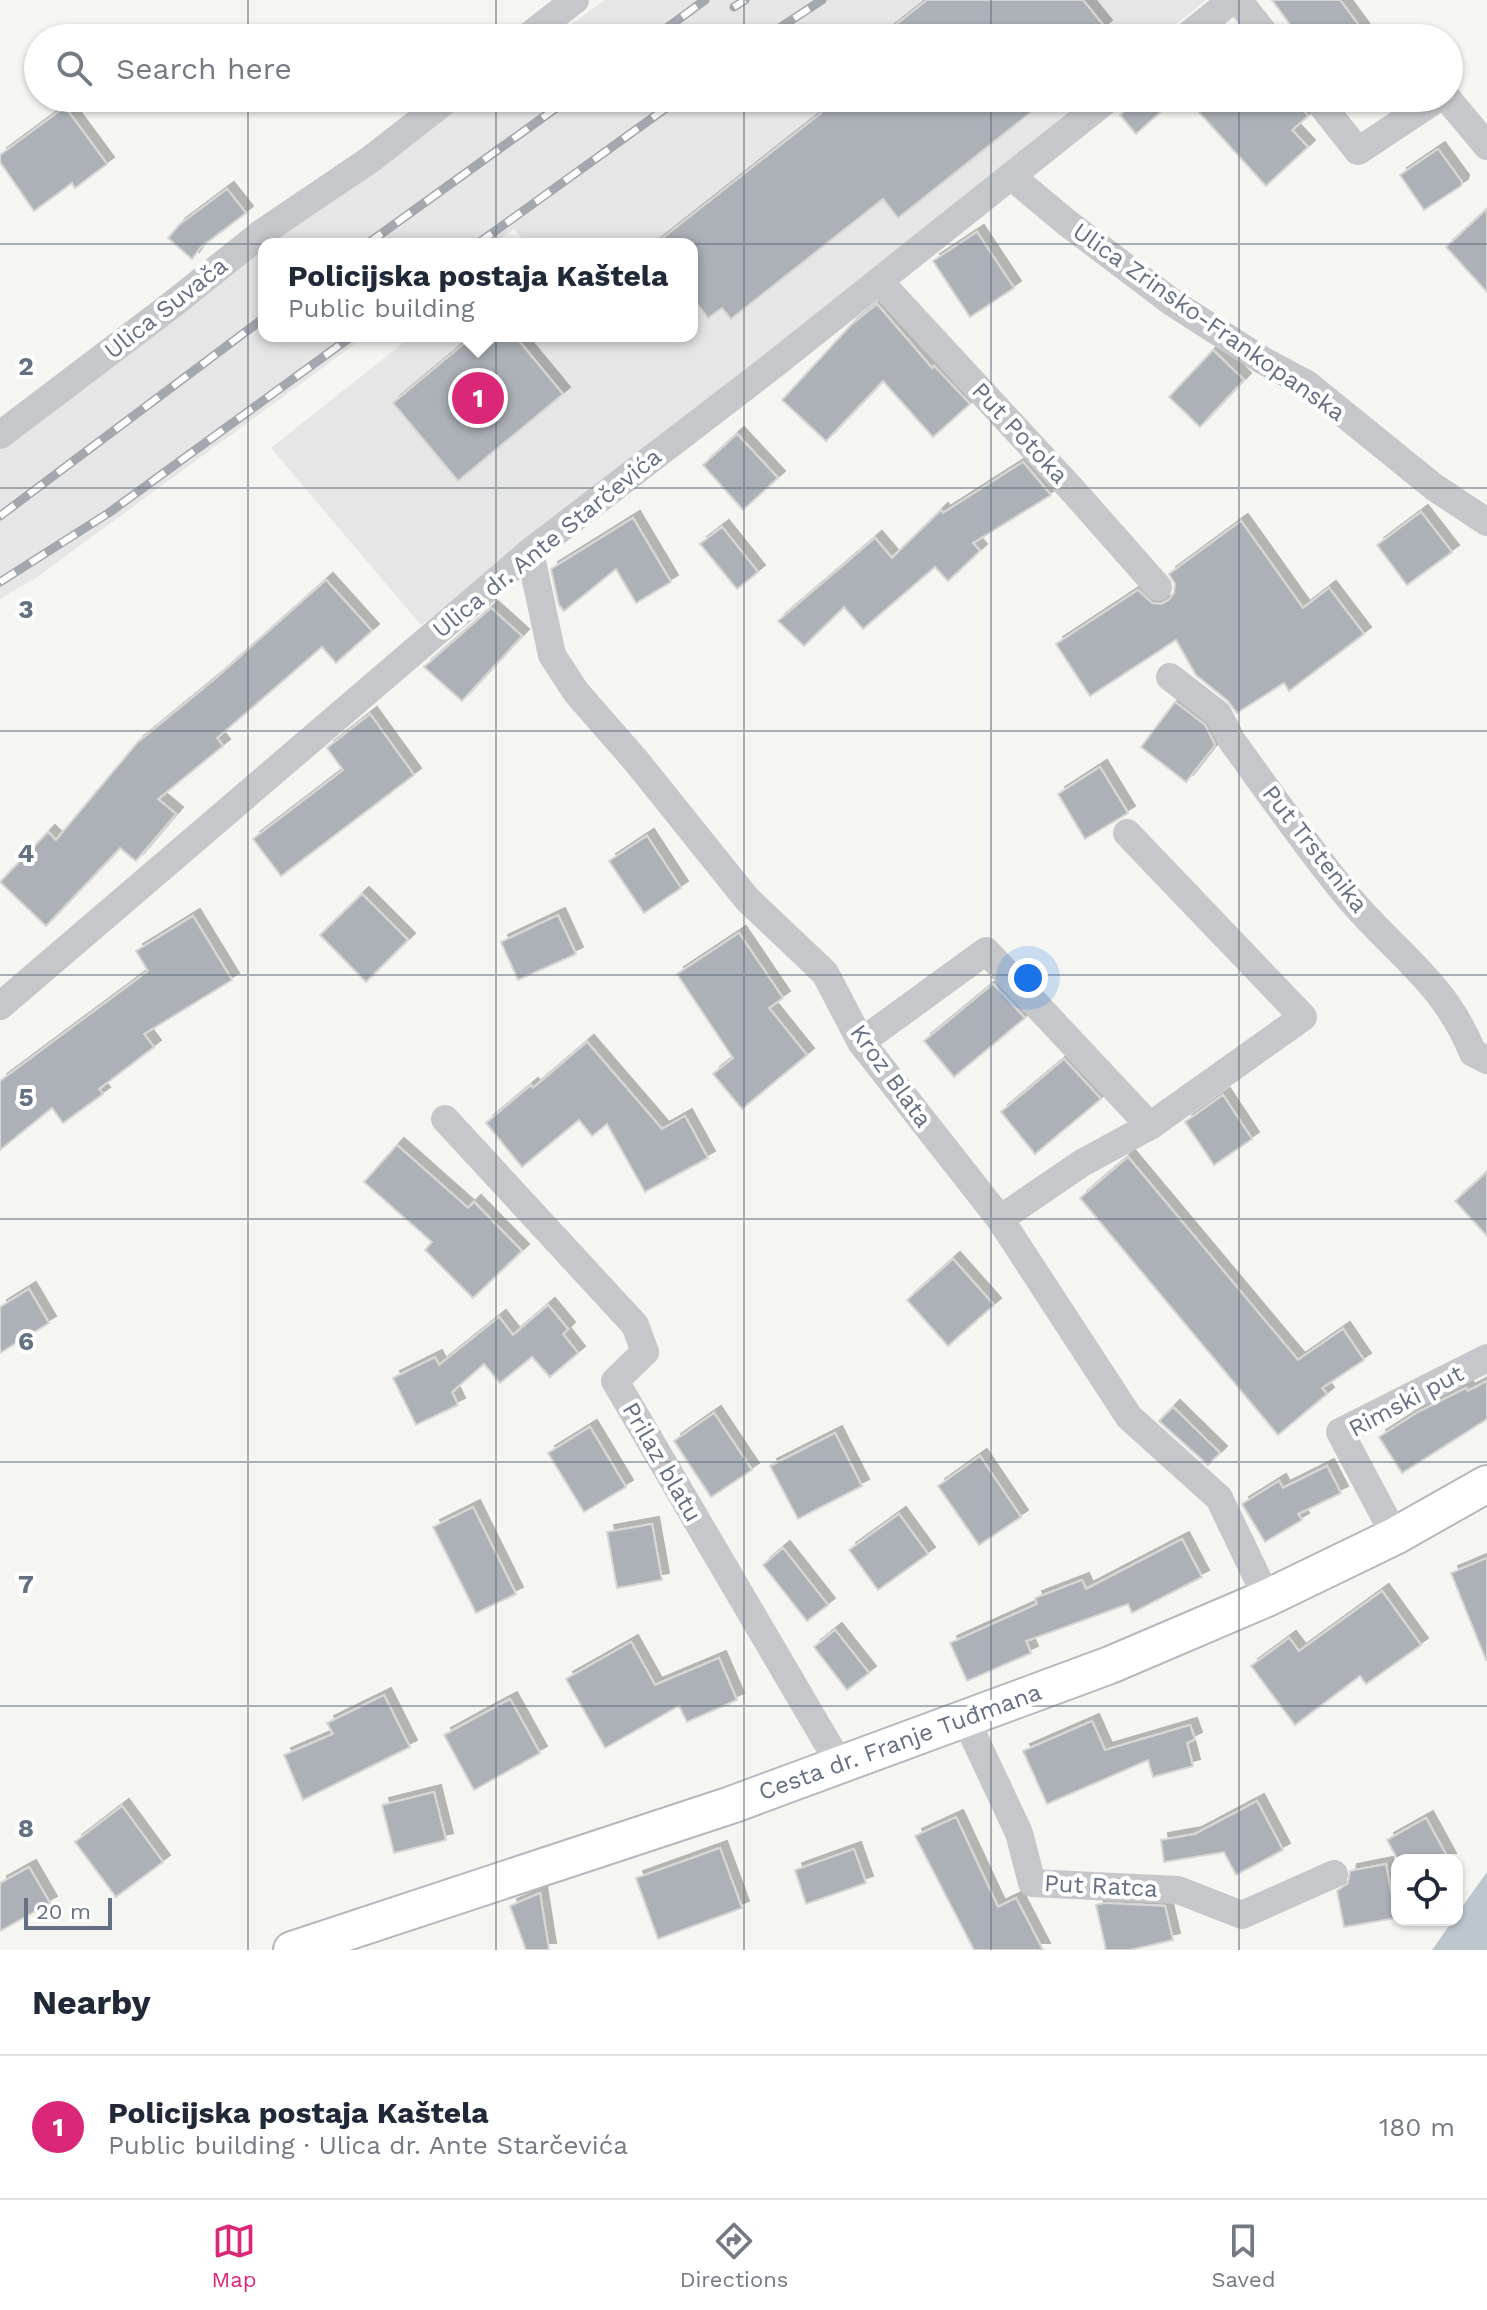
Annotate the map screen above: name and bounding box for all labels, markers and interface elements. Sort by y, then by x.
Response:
search box [24,24,1463,112]
icon: search [52,46,96,90]
text: Search here [116,51,292,86]
street label: Ulica Zrinsko-Frankopanska [1067,217,1351,427]
popup [258,238,698,342]
street label: Ulica Suvača [99,251,233,365]
text: Policijska postaja Kaštela [288,258,668,293]
text: Public building [288,293,475,323]
text: 2 [18,351,34,381]
pin: 1 [452,368,504,428]
street label: Put Potoka [966,377,1074,489]
street label: Ulica dr. Ante Starčevića [427,442,667,644]
text: 3 [18,594,34,624]
street label: Put Trstenika [1257,780,1373,918]
text: 4 [18,838,35,868]
your location [1008,958,1048,998]
street label: Kroz Blata [844,1019,938,1133]
text: 5 [18,1082,34,1112]
text: 6 [18,1326,34,1356]
street label: Rimski put [1344,1359,1468,1443]
street label: Prilaz blatu [617,1397,707,1527]
text: 7 [18,1569,34,1599]
street label: Cesta dr. Franje Tuđmana [755,1678,1045,1806]
text: 8 [18,1813,34,1843]
map controls [1391,1854,1463,1926]
button: locate [1391,1854,1463,1926]
street label: Put Ratca [1043,1869,1159,1903]
scale bar [24,1894,112,1930]
text: 20 m [36,1899,91,1924]
text: Nearby [32,1982,151,2022]
text: Policijska postaja Kaštela [108,2095,489,2130]
text: 1 [52,2112,64,2142]
text: 180 m [1379,2112,1455,2142]
text: Public building · Ulica dr. Ante Starčevića [108,2130,628,2160]
tab: Map [212,2219,256,2292]
tab: Directions [680,2219,788,2292]
tab: Saved [1212,2219,1275,2292]

